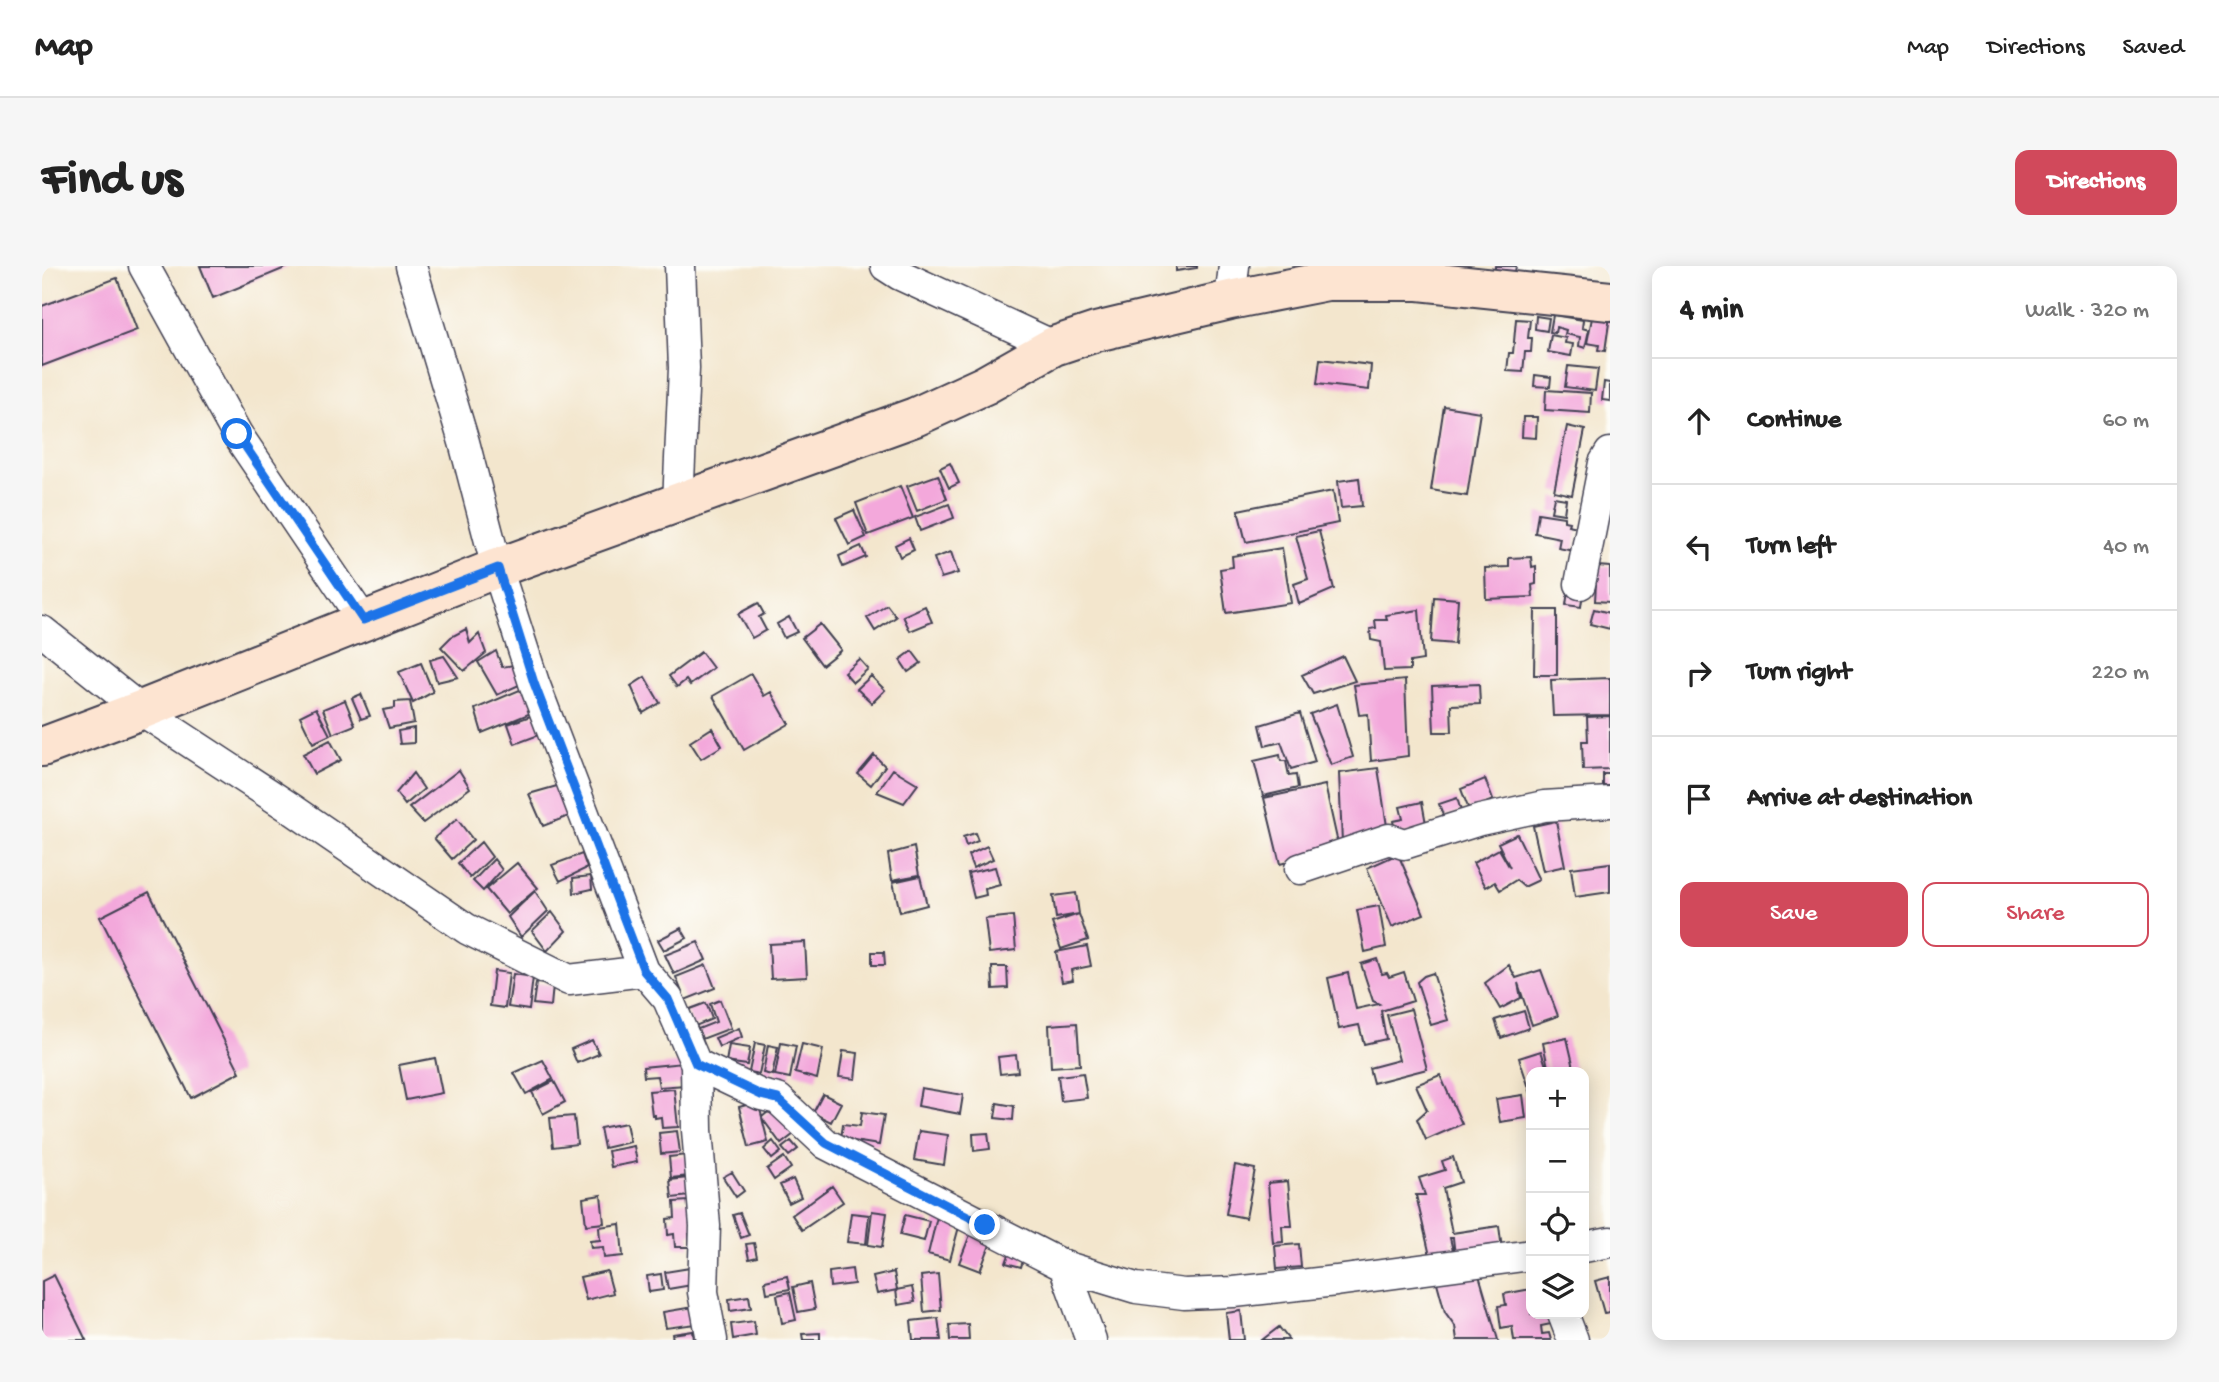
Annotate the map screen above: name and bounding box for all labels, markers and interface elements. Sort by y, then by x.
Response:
text: Map [35,29,92,67]
text: Map [1907,34,1949,63]
text: Directions [1987,34,2085,63]
text: Saved [2123,34,2184,63]
button: Directions [2015,150,2177,215]
text: Find us [42,153,182,211]
text: 4 min [1680,294,1743,329]
text: Walk · 320 m [2025,298,2149,325]
icon: ahead [1680,402,1718,440]
text: Continue [1747,406,1841,437]
text: 60 m [2103,408,2149,435]
route start [221,418,252,449]
icon: left [1680,528,1718,566]
text: Turn left [1747,532,1835,563]
text: 40 m [2103,534,2149,561]
icon: right [1680,654,1718,692]
text: Turn right [1747,658,1851,689]
text: 220 m [2092,660,2149,687]
icon: arrive [1680,780,1718,818]
text: Arrive at destination [1747,784,1972,815]
button: Save [1680,882,1908,947]
button: Share [1922,882,2149,947]
map controls [1526,1067,1589,1319]
button: + [1526,1067,1589,1130]
button: − [1526,1130,1589,1193]
button: locate [1526,1193,1589,1256]
route end [969,1209,1000,1240]
button: layers [1526,1256,1589,1319]

